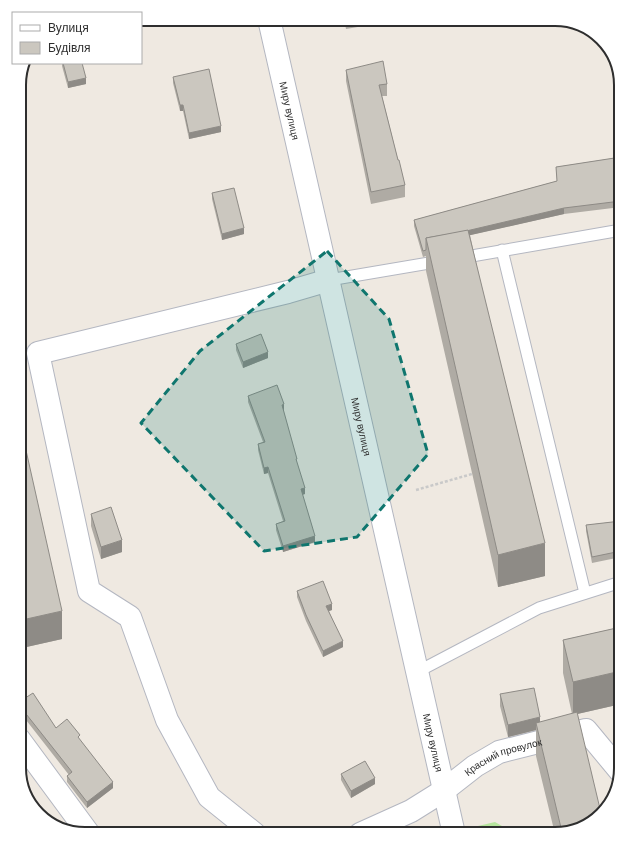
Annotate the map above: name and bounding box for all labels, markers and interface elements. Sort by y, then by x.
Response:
legend [12,12,142,64]
text: Вулиця [48,20,89,36]
text: Будівля [48,40,90,56]
street label: Миру вулиця [277,80,303,141]
street label: Миру вулиця [349,396,374,457]
street label: Миру вулиця [420,712,446,773]
street label: Красний провулок [461,735,544,779]

